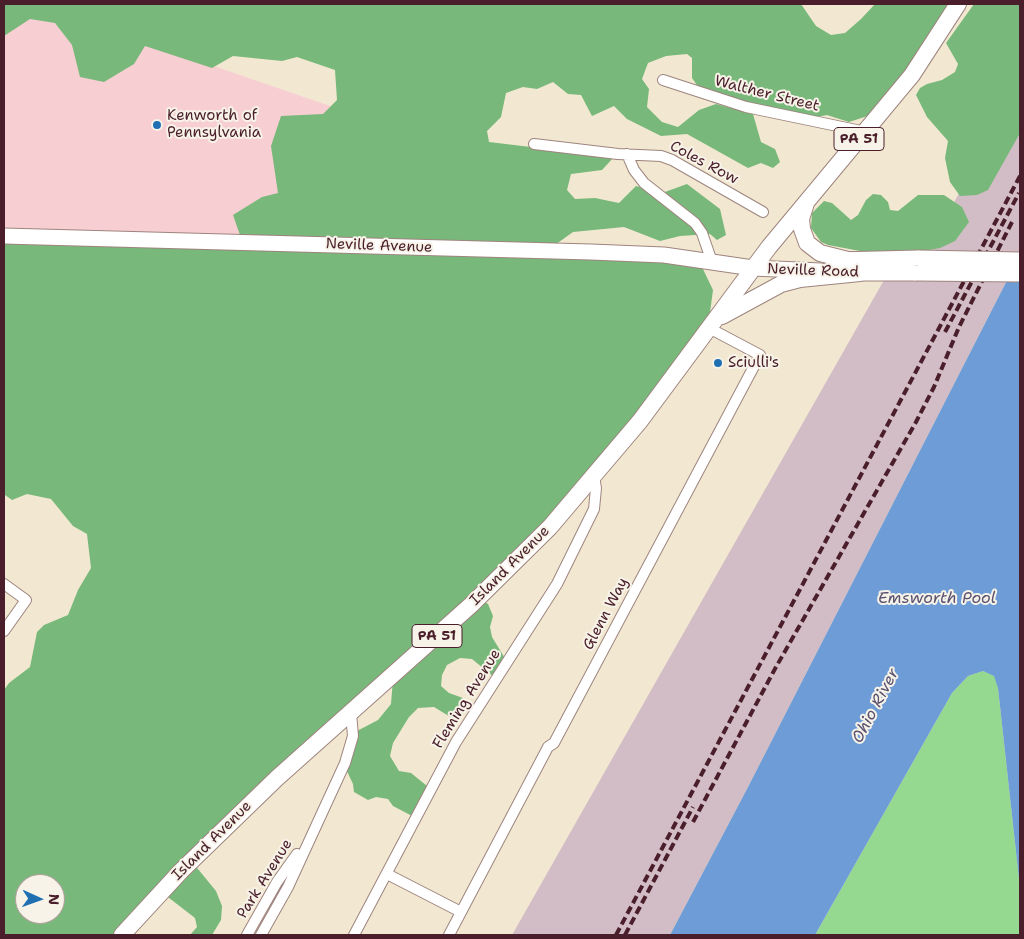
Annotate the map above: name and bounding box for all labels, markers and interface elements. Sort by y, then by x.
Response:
street label: Walther Street [713,72,821,116]
place label: Kenworth of Pennsylvania [167,107,261,142]
marker: Kenworth of Pennsylvania [151,119,163,131]
road number: PA 51 [834,128,884,150]
street label: Coles Row [667,137,741,189]
street label: Neville Avenue [325,235,433,257]
street label: Neville Road [767,260,859,282]
place label: Sciulli's [728,354,779,372]
marker: Sciulli's [712,357,724,369]
street label: Island Avenue [466,522,554,610]
street label: Glenn Way [580,575,632,653]
water label: Emsworth Pool [878,589,996,609]
road number: PA 51 [412,624,462,648]
street label: Fleming Avenue [429,646,505,752]
water label: Ohio River [848,665,904,747]
street label: Island Avenue [168,797,256,885]
street label: Park Avenue [233,836,297,922]
north arrow [15,874,65,924]
text: N [45,894,63,905]

